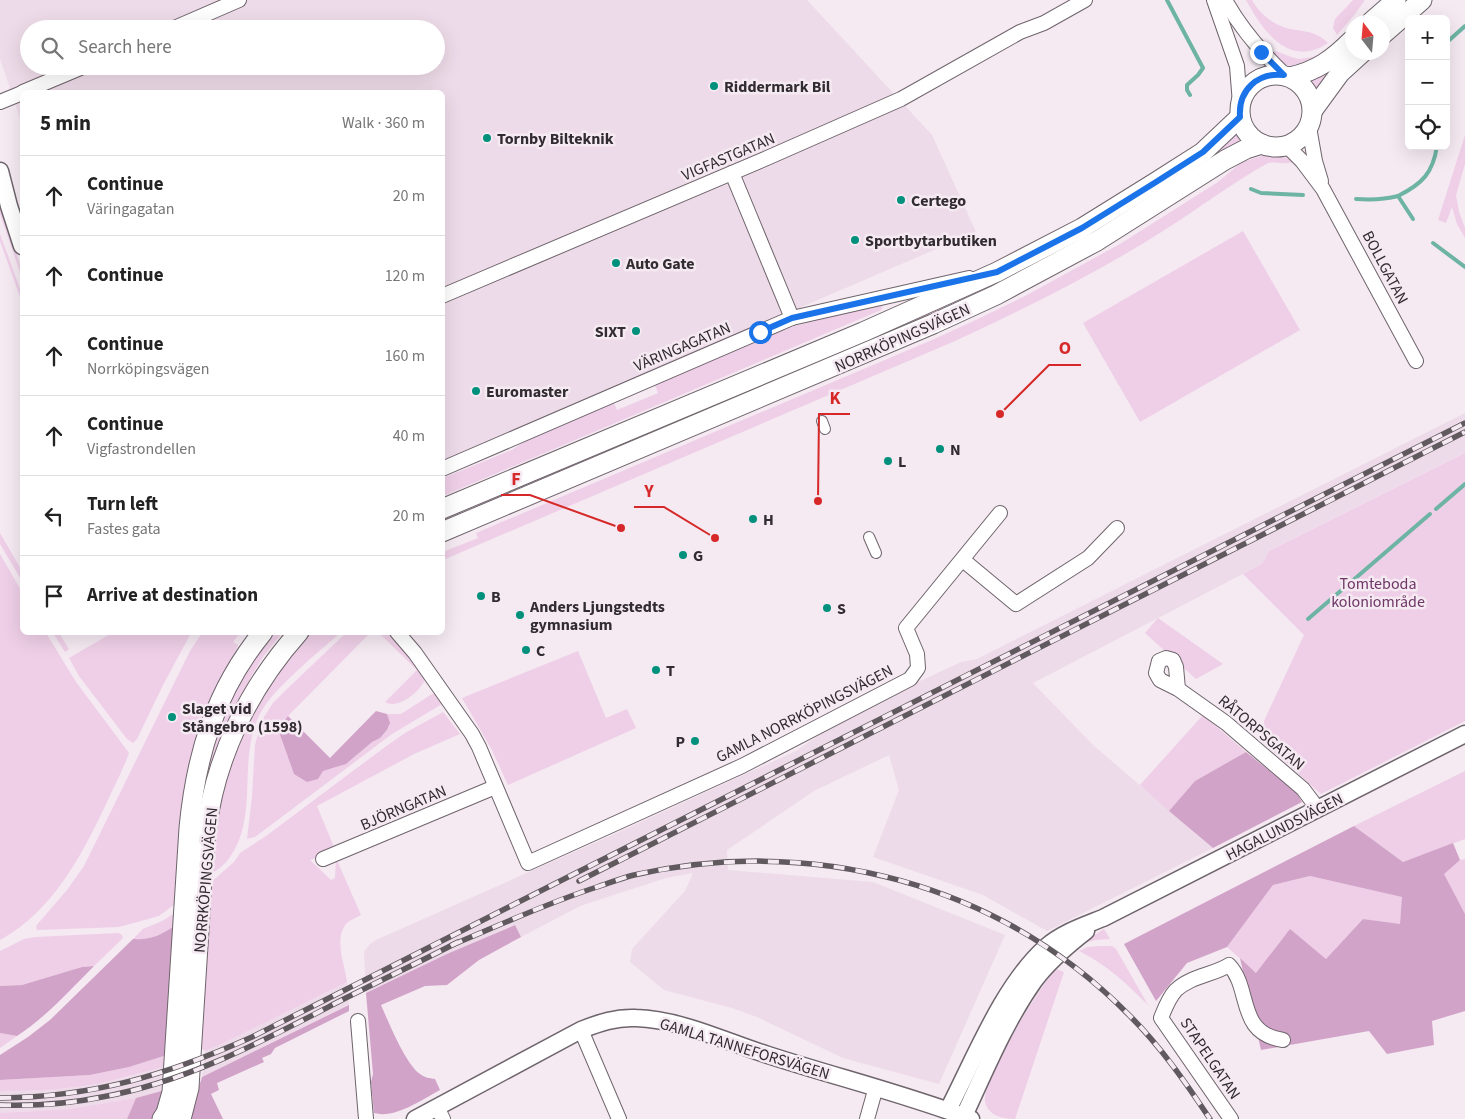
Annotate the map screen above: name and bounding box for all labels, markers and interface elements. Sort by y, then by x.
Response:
north arrow [1345,15,1390,60]
map controls [1405,15,1450,150]
button: + [1405,15,1450,60]
search box [20,20,445,75]
icon: search [38,34,66,62]
text: Search here [78,34,172,61]
route end [1250,41,1273,64]
button: − [1405,60,1450,105]
place label: Riddermark Bil [724,76,831,98]
marker: Riddermark Bil [708,80,720,92]
button: locate [1405,105,1450,150]
text: 5 min [40,108,91,138]
text: Walk · 360 m [342,112,425,134]
street label: VIGFASTGATAN [678,127,778,186]
place label: Tornby Bilteknik [497,128,614,150]
marker: Tornby Bilteknik [481,132,493,144]
text: Continue [87,171,164,198]
icon: ahead [40,182,68,210]
text: 20 m [393,185,425,207]
place label: Certego [911,190,966,212]
marker: Certego [895,194,907,206]
text: Väringagatan [87,198,175,220]
street label: BOLLGATAN [1357,227,1414,308]
place label: Sportbytarbutiken [865,230,997,252]
marker: Sportbytarbutiken [849,234,861,246]
place label: Auto Gate [625,253,695,275]
marker: Auto Gate [610,257,622,269]
icon: ahead [40,262,68,290]
text: Continue [87,262,164,289]
text: 120 m [385,265,425,287]
street label: NORRKÖPINGSVÄGEN [831,298,974,378]
street label: VÄRINGAGATAN [631,317,734,377]
place label: SIXT [595,321,626,343]
route start [749,321,772,344]
marker: SIXT [630,325,642,337]
text: Continue [87,331,164,358]
callout: O [1049,332,1081,365]
text: O [1059,336,1071,361]
icon: ahead [40,342,68,370]
text: 160 m [385,345,425,367]
text: Norrköpingsvägen [87,358,210,380]
place label: Euromaster [486,381,569,403]
callout: K [819,381,850,414]
marker: Euromaster [470,385,482,397]
text: K [829,386,841,411]
text: Continue [87,411,164,438]
icon: ahead [40,422,68,450]
text: 40 m [393,425,425,447]
text: Vigfastrondellen [87,438,196,460]
place label: N [950,439,961,461]
marker: N [934,443,946,455]
place label: L [898,451,906,473]
marker: L [882,455,894,467]
callout: F [501,462,530,495]
text: F [511,467,521,492]
callout: Y [634,474,664,507]
text: Y [643,479,654,504]
text: Turn left [87,491,158,518]
icon: left [40,502,68,530]
text: 20 m [393,505,425,527]
place label: H [763,509,774,531]
marker: H [747,513,759,525]
text: Fastes gata [87,518,161,540]
place label: G [693,545,703,567]
marker: G [677,549,689,561]
park label: Tomteboda koloniområde [1331,573,1425,613]
icon: arrive [40,582,68,610]
text: Arrive at destination [87,582,258,609]
place label: B [491,586,501,608]
marker: B [475,590,487,602]
place label: Anders Ljungstedts gymnasium [529,596,665,636]
place label: S [837,598,846,620]
marker: S [821,602,833,614]
marker: Anders Ljungstedts gymnasium [514,609,526,621]
place label: C [536,640,545,662]
marker: C [520,644,532,656]
place label: T [666,660,675,682]
street label: GAMLA NORRKÖPINGSVÄGEN [712,660,897,768]
marker: T [650,664,662,676]
street label: RÅTORPSGATAN [1213,690,1309,776]
place label: Slaget vid Stångebro (1598) [182,698,303,738]
marker: Slaget vid Stångebro (1598) [166,711,178,723]
place label: P [675,731,685,753]
marker: P [689,735,701,747]
street label: BJÖRNGATAN [357,780,450,836]
street label: HAGALUNDSVÄGEN [1222,788,1347,866]
street label: NORRKÖPINGSVÄGEN [189,806,223,954]
street label: GAMLA TANNEFORSVÄGEN [657,1013,832,1085]
street label: STAPELGATAN [1175,1013,1246,1104]

